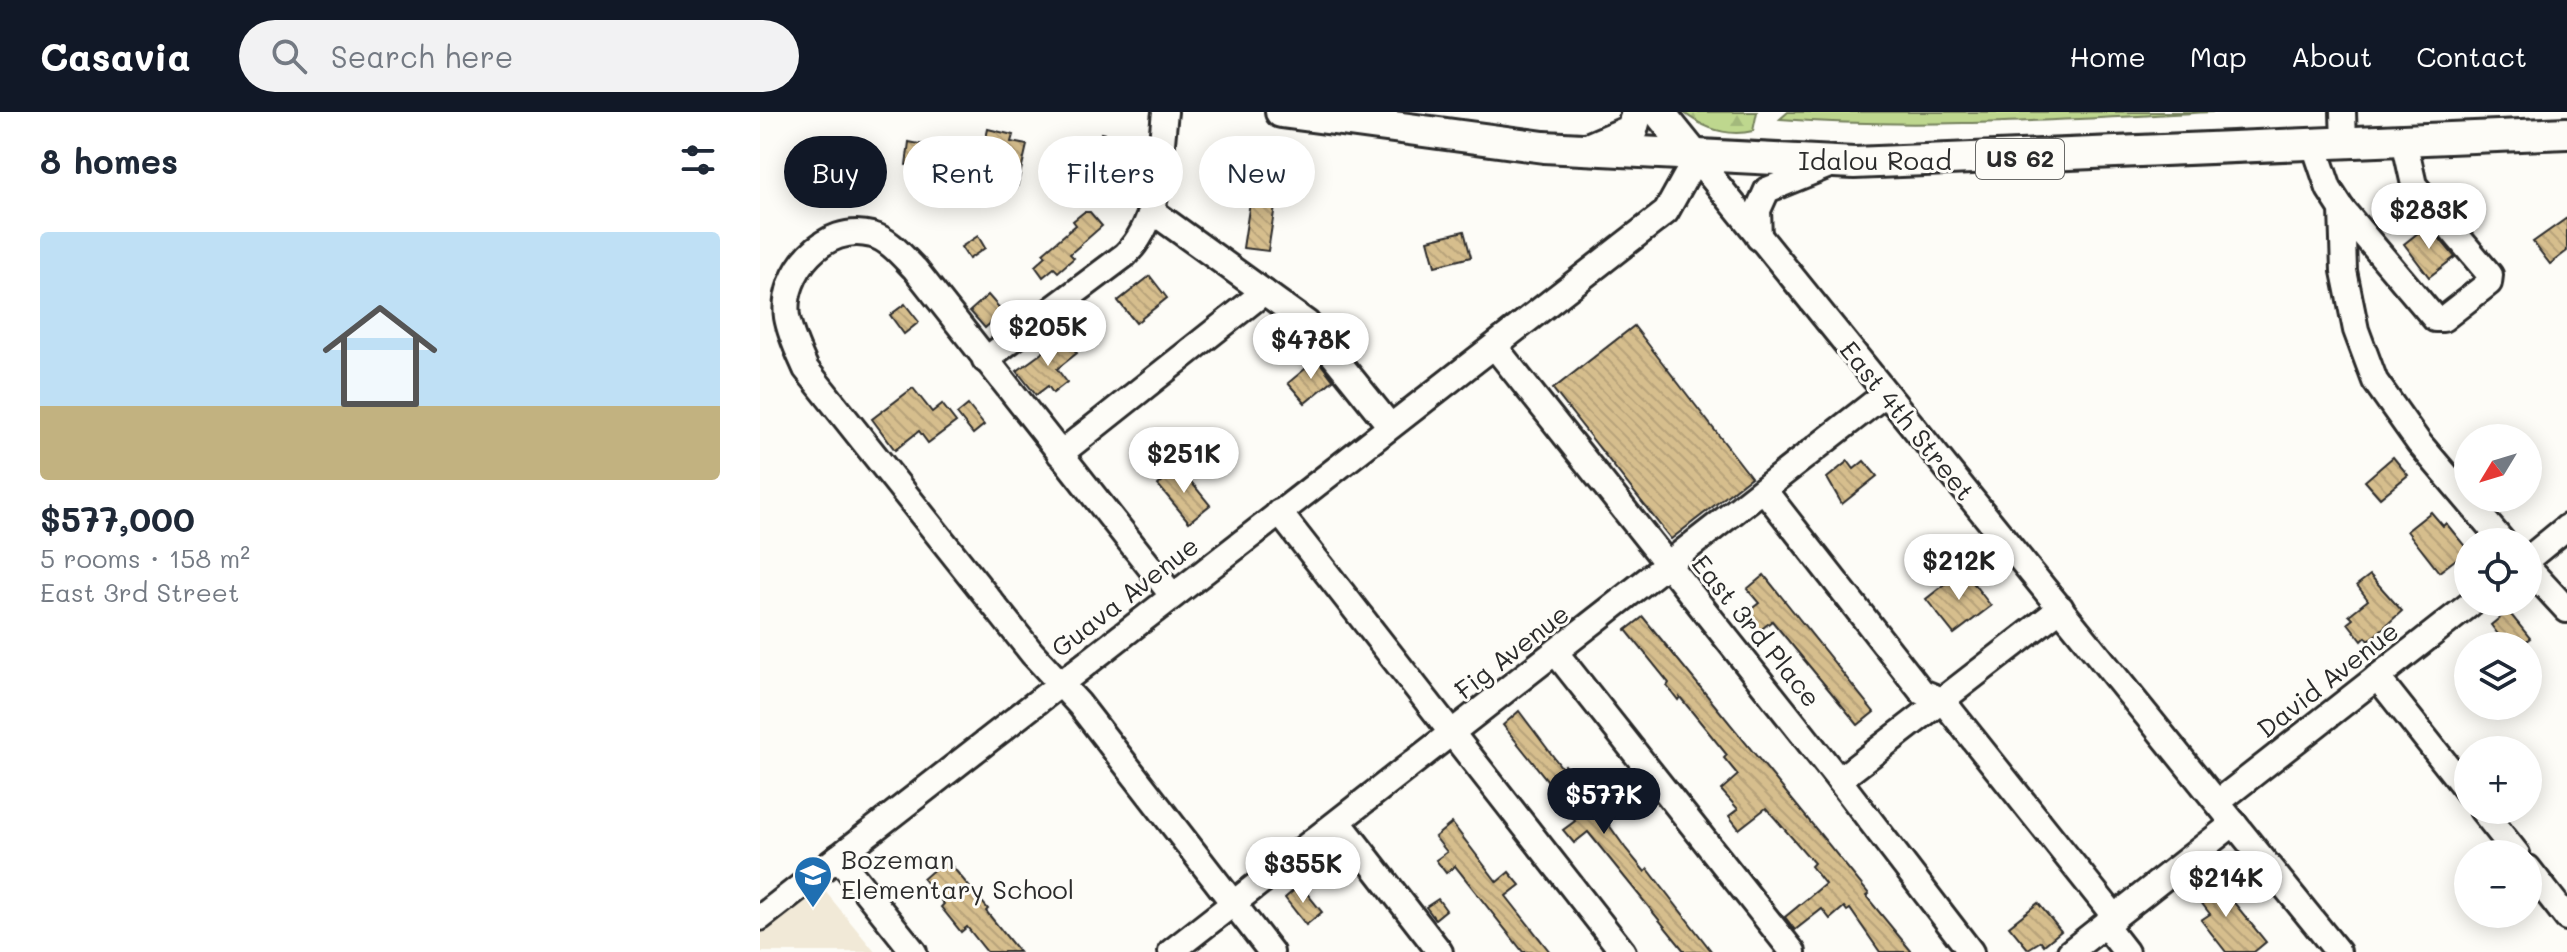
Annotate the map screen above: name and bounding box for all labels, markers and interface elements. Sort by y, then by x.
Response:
search box [239,20,799,92]
text: Casavia [40,31,191,81]
icon: search [267,34,311,78]
text: Search here [331,36,513,76]
text: Home [2070,38,2146,74]
text: Map [2190,38,2247,74]
text: About [2291,38,2372,74]
text: Contact [2416,38,2527,74]
chip: Buy [784,136,887,208]
chip: Rent [903,136,1022,208]
chip: Filters [1038,136,1183,208]
chip: New [1199,136,1315,208]
text: 8 homes [40,138,178,183]
icon: filters [676,138,720,182]
road number: US 62 [1976,139,2064,179]
street label: Idalou Road [1798,143,1952,177]
pin: $283K [2373,183,2485,251]
text: $283K [2389,192,2469,226]
icon: home [308,284,452,428]
pin: $205K [992,300,1104,368]
text: $205K [1008,309,1088,343]
pin: $478K [1255,313,1367,381]
text: $478K [1271,322,1351,356]
street label: East 4th Street [1833,334,1983,507]
north arrow [2454,424,2542,512]
map controls [2454,424,2542,928]
pin: $251K [1128,427,1240,495]
text: $251K [1147,436,1221,470]
text: $577,000 [40,496,195,541]
street label: Guava Avenue [1044,528,1205,664]
button: locate [2454,528,2542,616]
pin: $212K [1903,534,2015,602]
text: 5 rooms · 158 m² [40,541,250,575]
text: $212K [1922,543,1996,577]
street label: East 3rd Place [1685,547,1829,714]
text: East 3rd Street [40,575,239,609]
street label: Fig Avenue [1447,596,1575,706]
street label: David Avenue [2250,613,2405,745]
button: layers [2454,632,2542,720]
button: + [2454,736,2542,824]
pin: $577K [1548,768,1660,836]
text: $577K [1565,777,1643,811]
pin: $355K [1247,837,1359,905]
button: − [2454,840,2542,928]
place label: Bozeman Elementary School [841,842,1074,906]
text: $355K [1263,846,1343,880]
pin: $214K [2170,851,2282,919]
school or university icon: Bozeman Elementary School [792,854,834,909]
text: $214K [2188,860,2264,894]

